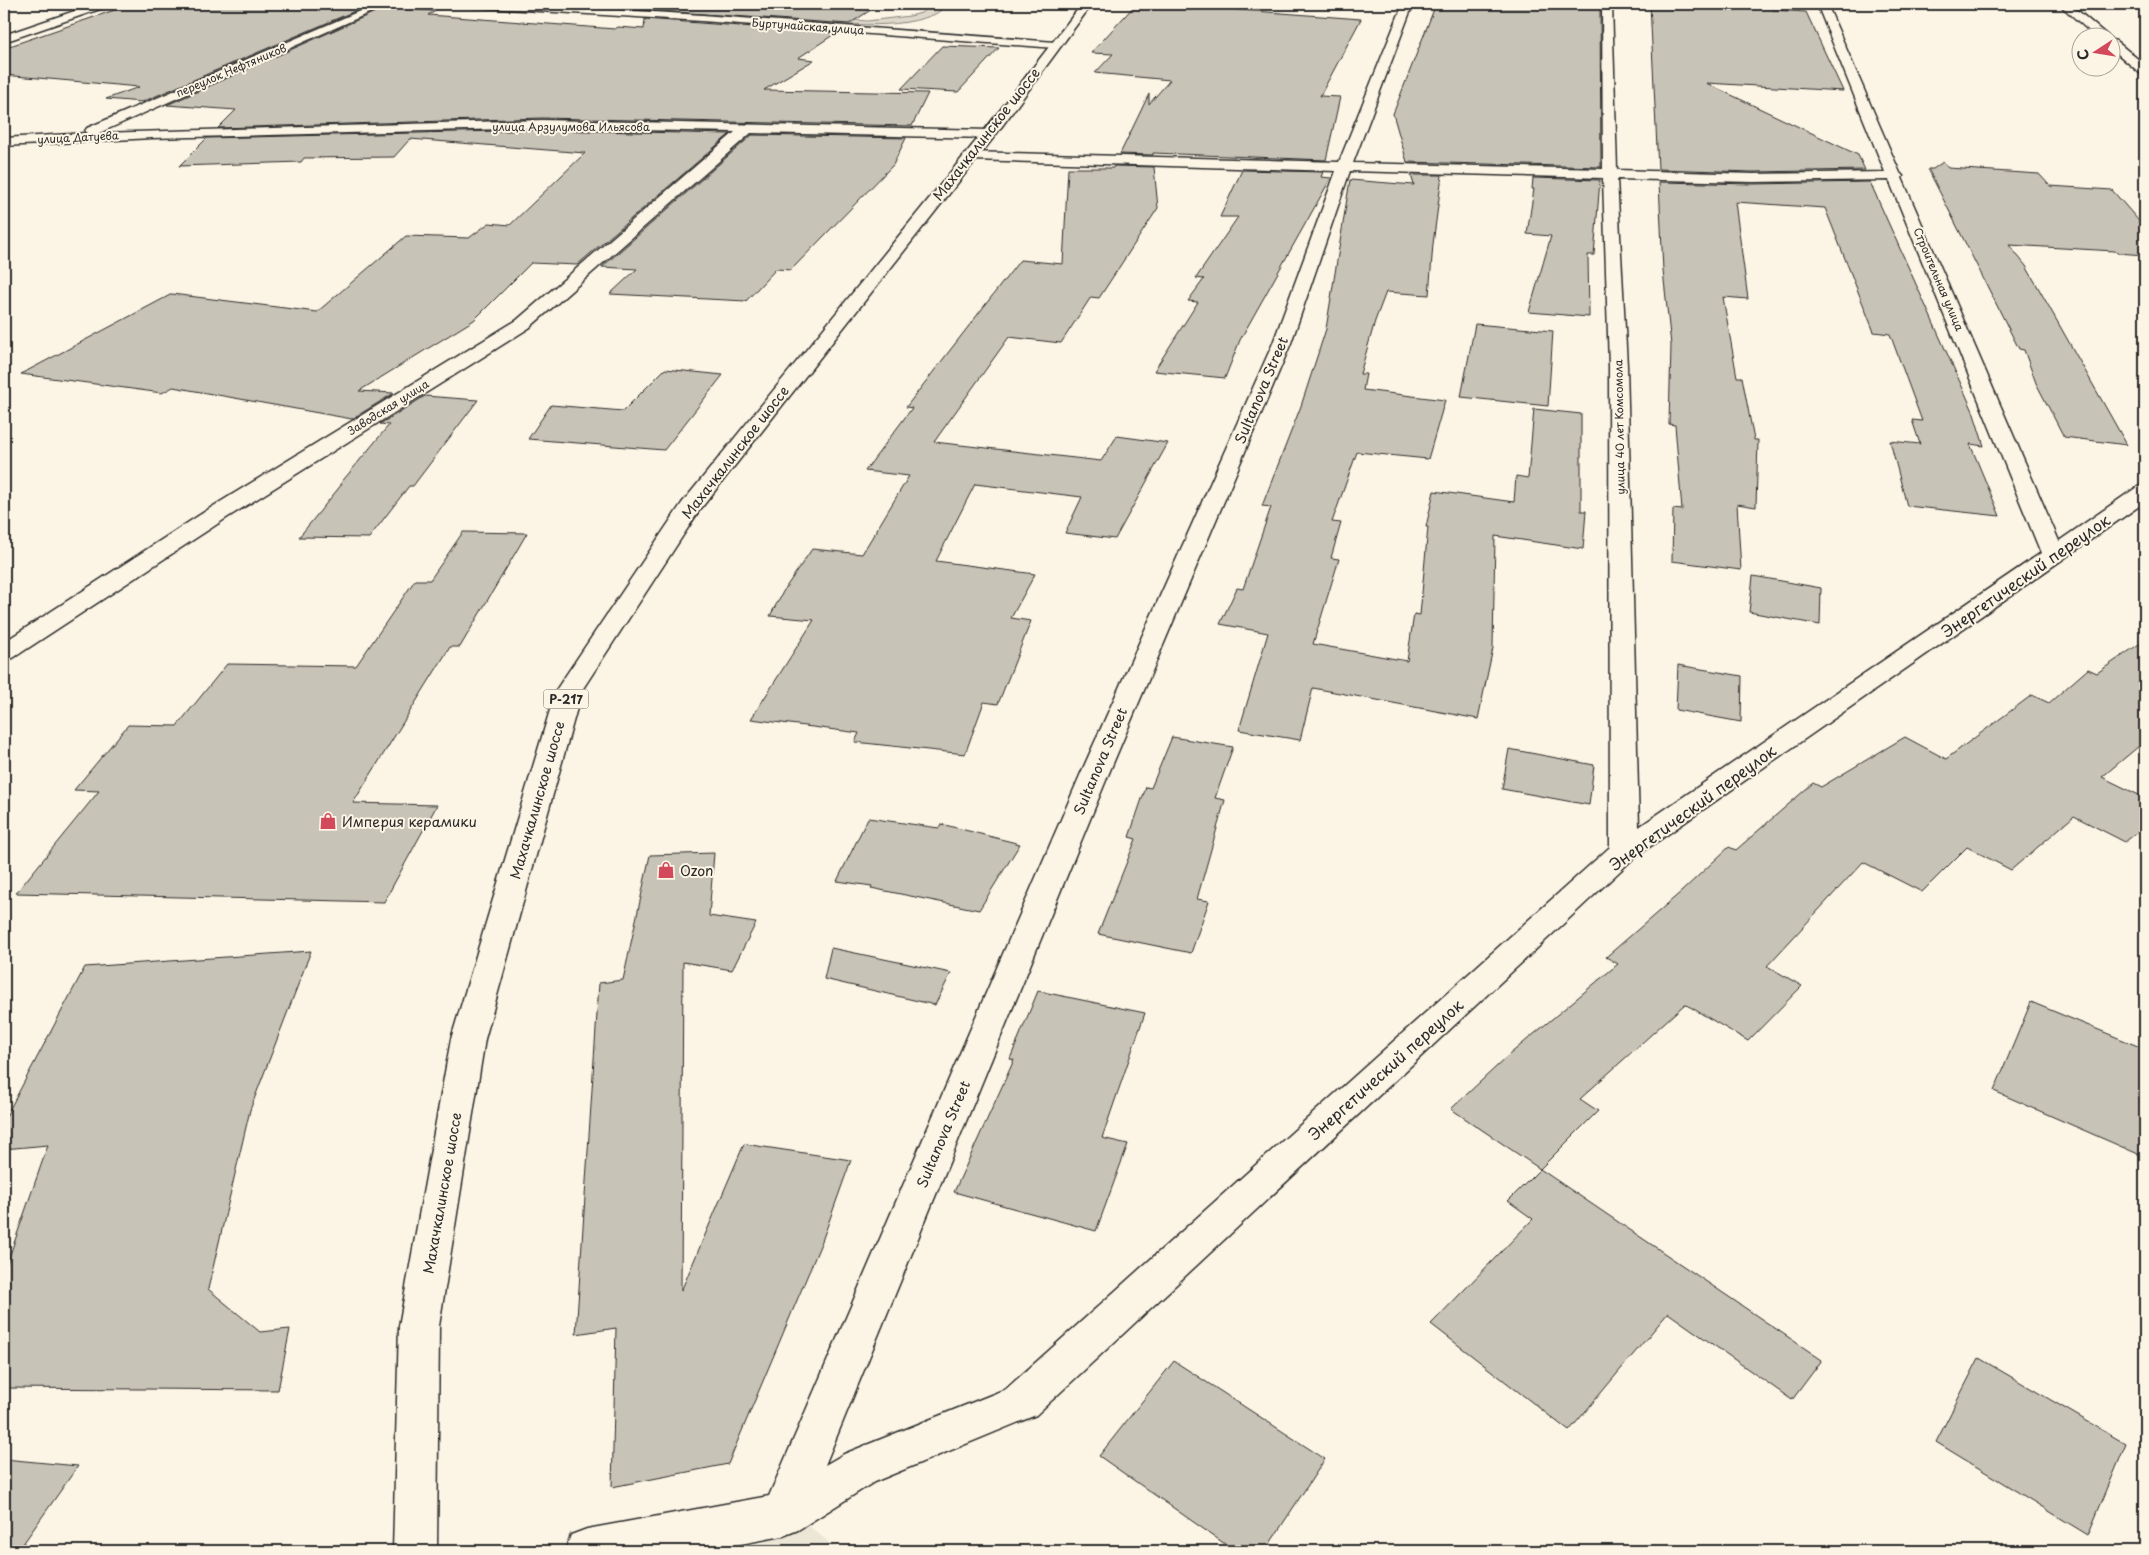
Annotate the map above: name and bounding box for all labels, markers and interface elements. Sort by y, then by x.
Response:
street label: Буртунайская улица [751,14,865,38]
north arrow [2072,28,2122,78]
street label: переулок Нефтяников [173,39,289,101]
text: С [2071,47,2094,62]
street label: Махачкалинское шоссе [927,63,1045,205]
street label: улица Арзулумова Ильясова [492,118,650,135]
street label: улица Датуева [37,126,119,148]
street label: Строительная улица [1909,225,1969,334]
street label: Sultanova Street [1229,333,1293,447]
street label: улица 40 лет Комсомола [1609,359,1629,495]
street label: Заводская улица [344,375,432,439]
street label: Махачкалинское шоссе [676,381,794,523]
street label: Энергетический переулок [1936,507,2115,643]
road number: Р-217 [544,690,588,709]
street label: Sultanova Street [1068,704,1132,818]
street label: Махачкалинское шоссе [504,718,570,882]
street label: Энергетический переулок [1603,738,1781,876]
shop icon: Империя керамики [318,811,338,831]
place label: Империя керамики [342,811,477,832]
shop icon: Ozon [656,860,676,880]
place label: Ozon [680,860,713,881]
street label: Энергетический переулок [1302,992,1468,1145]
street label: Sultanova Street [911,1077,975,1191]
street label: Махачкалинское шоссе [417,1111,467,1275]

